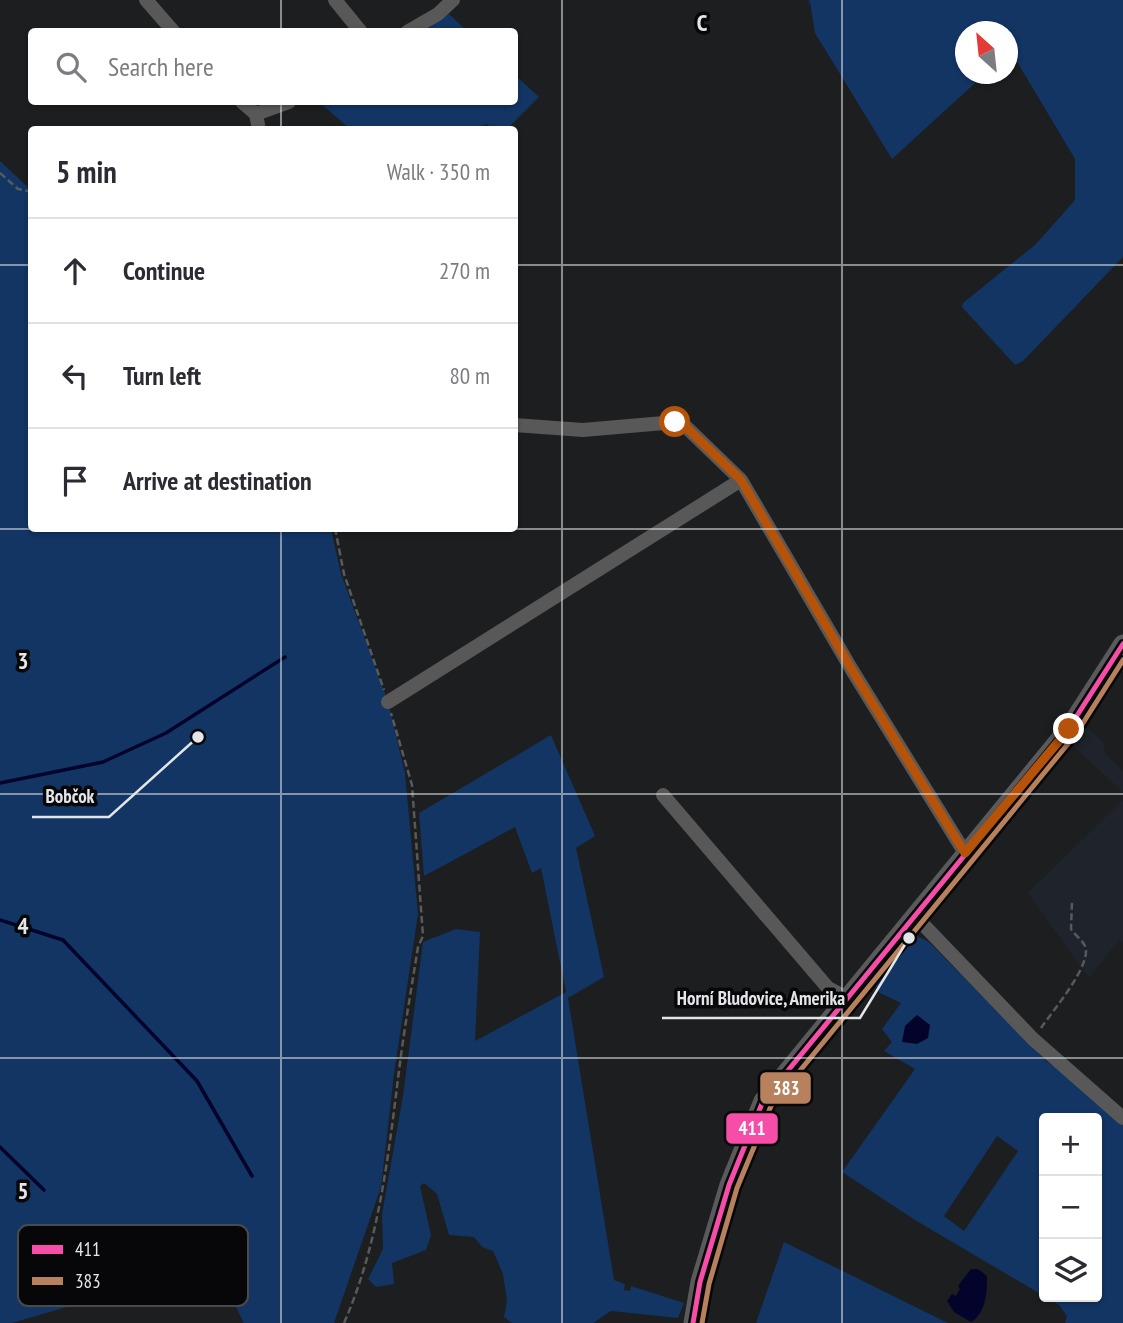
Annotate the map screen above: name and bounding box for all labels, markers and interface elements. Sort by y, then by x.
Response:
text: C [697,8,708,37]
north arrow [955,21,1018,84]
search box [28,28,518,105]
icon: search [52,48,90,86]
text: Search here [108,50,214,83]
text: 5 min [56,152,117,191]
text: Walk · 350 m [387,157,490,186]
icon: ahead [56,252,94,290]
text: Continue [123,254,205,287]
text: 270 m [439,256,490,285]
icon: left [56,357,94,395]
text: Turn left [123,359,201,392]
text: 80 m [449,361,490,390]
route start [659,406,690,437]
icon: arrive [56,462,94,500]
text: Arrive at destination [123,464,312,497]
text: 3 [18,646,29,675]
route end [1053,713,1084,744]
callout: Bobčok [32,777,109,817]
text: Bobčok [46,784,95,808]
text: 4 [18,911,29,940]
callout: Horní Bludovice, Amerika [662,978,860,1018]
text: Horní Bludovice, Amerika [677,986,845,1010]
line badge: 383 [759,1071,812,1105]
text: 383 [772,1076,800,1100]
line badge: 411 [725,1112,779,1145]
map controls [1039,1113,1102,1302]
button: + [1039,1113,1102,1176]
text: 411 [738,1116,766,1140]
text: 5 [18,1176,29,1205]
button: − [1039,1176,1102,1239]
legend [18,1225,248,1306]
text: 411 [75,1237,101,1261]
button: layers [1039,1239,1102,1302]
text: 383 [75,1269,101,1293]

